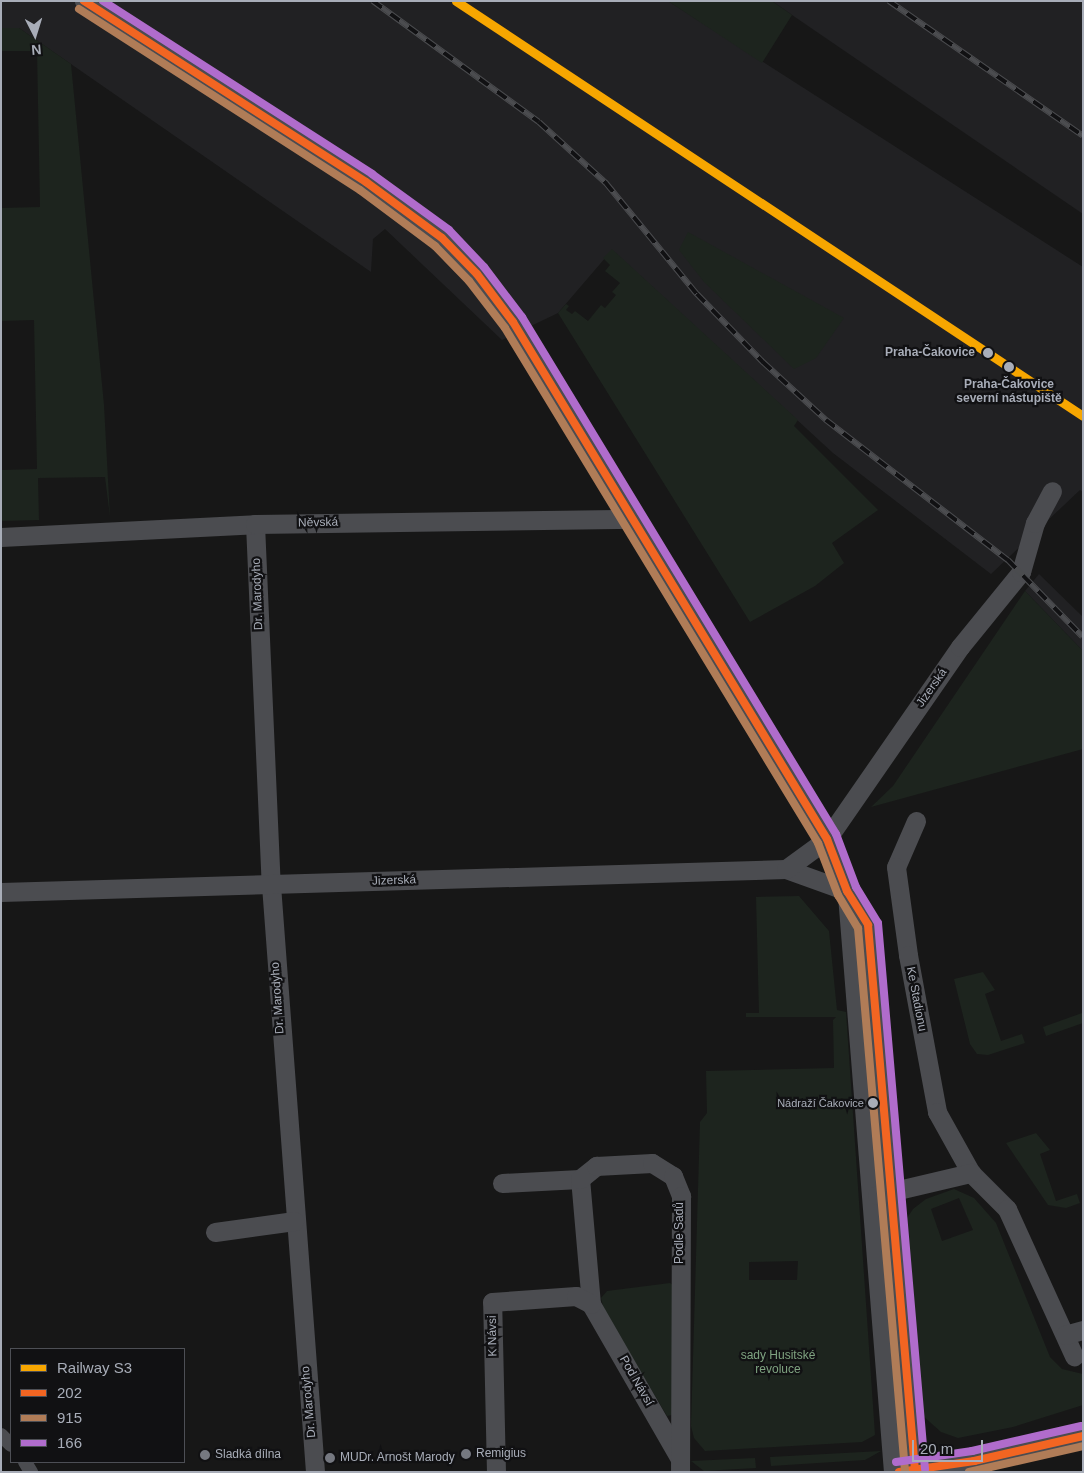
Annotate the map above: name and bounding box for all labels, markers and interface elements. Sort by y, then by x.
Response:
north arrow [10,10,60,60]
text: N [31,42,42,58]
marker: Praha-Čakovice [979,344,997,362]
place label: Praha-Čakovice [885,346,975,360]
marker: Praha-Čakovice severní nástupiště [1000,358,1018,376]
place label: Praha-Čakovice severní nástupiště [956,378,1062,406]
street label: Něvská [298,515,338,531]
street label: Dr. Marodyho [250,558,266,630]
street label: Jizerská [913,666,951,710]
street label: Jizerská [372,873,416,889]
street label: Dr. Marodyho [268,962,288,1034]
street label: Ke Stadionu [903,966,929,1032]
place label: Nádraží Čakovice [777,1096,864,1110]
marker: Nádraží Čakovice [868,1098,878,1108]
street label: Podle Sadů [673,1202,687,1264]
street label: K Návsi [485,1315,501,1357]
legend [10,1348,185,1463]
park label: sady Husitské revoluce [741,1349,815,1377]
street label: Pod Návsí [616,1353,656,1409]
text: Railway S3 [57,1359,132,1376]
street label: Dr. Marodyho [299,1365,319,1439]
text: 202 [57,1384,82,1401]
text: 915 [57,1409,82,1426]
scale bar [914,1430,985,1462]
text: 166 [57,1434,82,1451]
text: 20 m [920,1440,953,1457]
place label: Remigius [476,1447,526,1461]
place label: Sladká dílna [215,1448,281,1462]
marker: Remigius [460,1448,472,1460]
marker: Sladká dílna [199,1449,211,1461]
place label: MUDr. Arnošt Marody [340,1451,455,1465]
marker: MUDr. Arnošt Marody [324,1452,336,1464]

